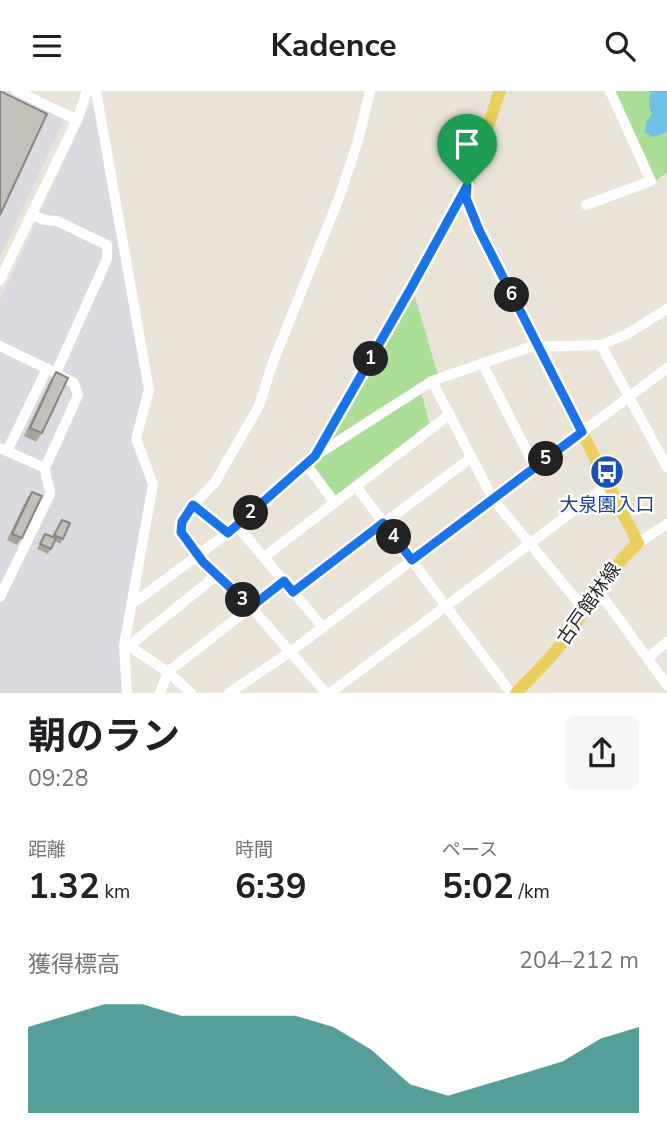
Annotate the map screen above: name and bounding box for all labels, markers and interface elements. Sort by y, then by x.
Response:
text: Kadence [270,24,397,67]
icon: menu [28,27,66,65]
icon: search [601,27,639,65]
pin [437,114,497,186]
icon: arrive [448,125,486,163]
pin: 6 [494,277,530,313]
text: 6 [506,281,517,307]
pin: 1 [354,341,388,377]
text: 1 [365,345,376,371]
pin: 5 [528,441,564,477]
text: 5 [540,445,551,471]
bus stop icon: 大泉園入口 [588,453,626,491]
place label: 大泉園入口 [559,492,655,518]
pin: 2 [233,495,268,531]
text: 2 [245,499,256,525]
pin: 4 [376,519,412,555]
text: 4 [388,523,399,549]
street label: 古戸館林線 [551,558,627,650]
pin: 3 [226,582,260,617]
text: 3 [237,586,248,612]
text: 朝のラン [28,711,180,762]
button: share [565,716,639,790]
text: 09:28 [28,763,88,794]
text: 距離 [28,837,66,863]
text: 時間 [235,837,273,863]
text: ペース [442,837,498,863]
text: 1.32 [28,863,100,910]
text: 6:39 [235,863,307,910]
text: 5:02 [442,863,514,910]
text: km [100,879,130,905]
text: /km [514,879,550,905]
text: 204–212 m [519,945,639,976]
text: 獲得標高 [28,949,120,980]

